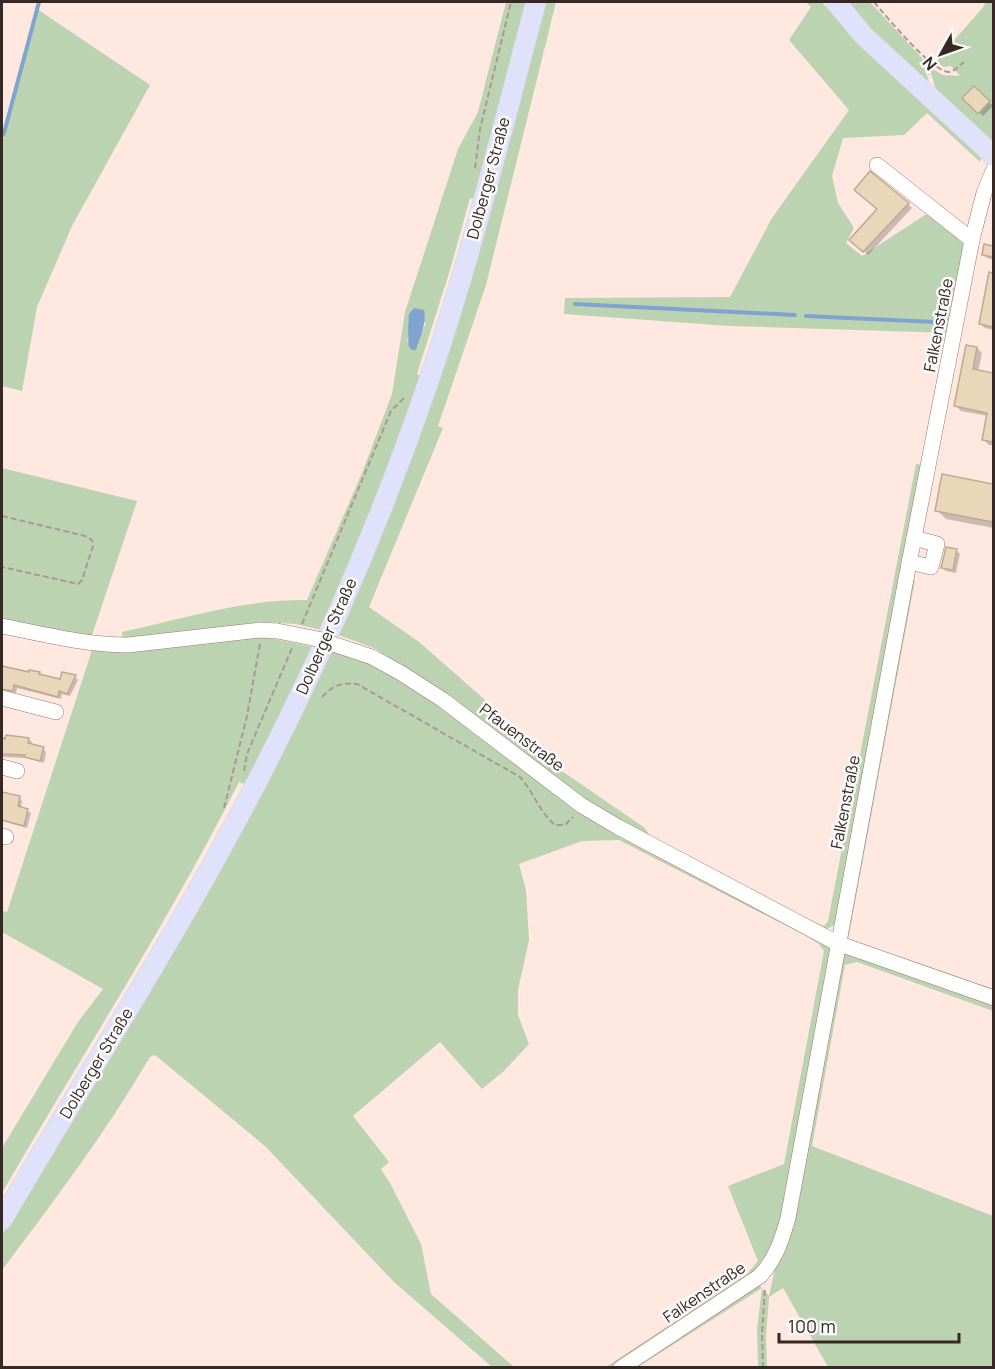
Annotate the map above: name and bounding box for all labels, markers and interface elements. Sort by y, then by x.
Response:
north arrow [911,24,971,84]
text: N [917,52,942,75]
street label: Dolberger Straße [461,115,515,241]
street label: Falkenstraße [918,276,958,374]
street label: Dolberger Straße [290,574,362,698]
street label: Pfauenstraße [475,698,569,776]
street label: Falkenstraße [825,753,865,851]
street label: Dolberger Straße [54,1004,138,1122]
street label: Falkenstraße [659,1256,749,1328]
scale bar [779,1306,959,1344]
text: 100 m [788,1314,836,1338]

